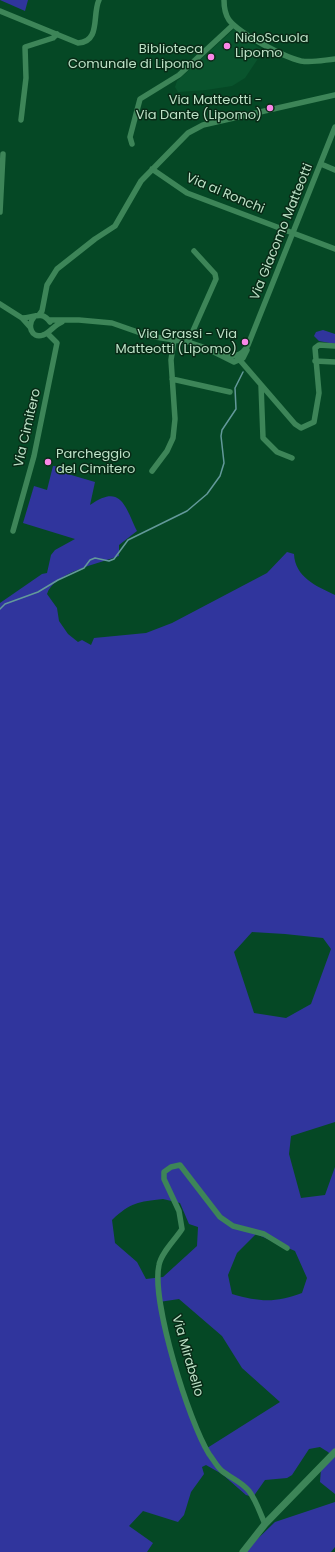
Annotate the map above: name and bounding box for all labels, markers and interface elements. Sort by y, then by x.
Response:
place label: NidoScuola Lipomo [235,31,309,62]
marker: NidoScuola Lipomo [222,41,232,51]
place label: Biblioteca Comunale di Lipomo [68,42,203,73]
marker: Biblioteca Comunale di Lipomo [206,52,216,62]
place label: Via Matteotti - Via Dante (Lipomo) [136,93,262,124]
marker: Via Matteotti - Via Dante (Lipomo) [265,103,275,113]
street label: Via Giacomo Matteotti [247,161,317,303]
street label: Via ai Ronchi [183,170,267,218]
place label: Via Grassi - Via Matteotti (Lipomo) [116,327,237,358]
marker: Via Grassi - Via Matteotti (Lipomo) [240,337,250,347]
street label: Via Cimitero [11,387,45,469]
place label: Parcheggio del Cimitero [56,447,135,478]
marker: Parcheggio del Cimitero [43,457,53,467]
street label: Via Mirabello [168,1314,206,1398]

